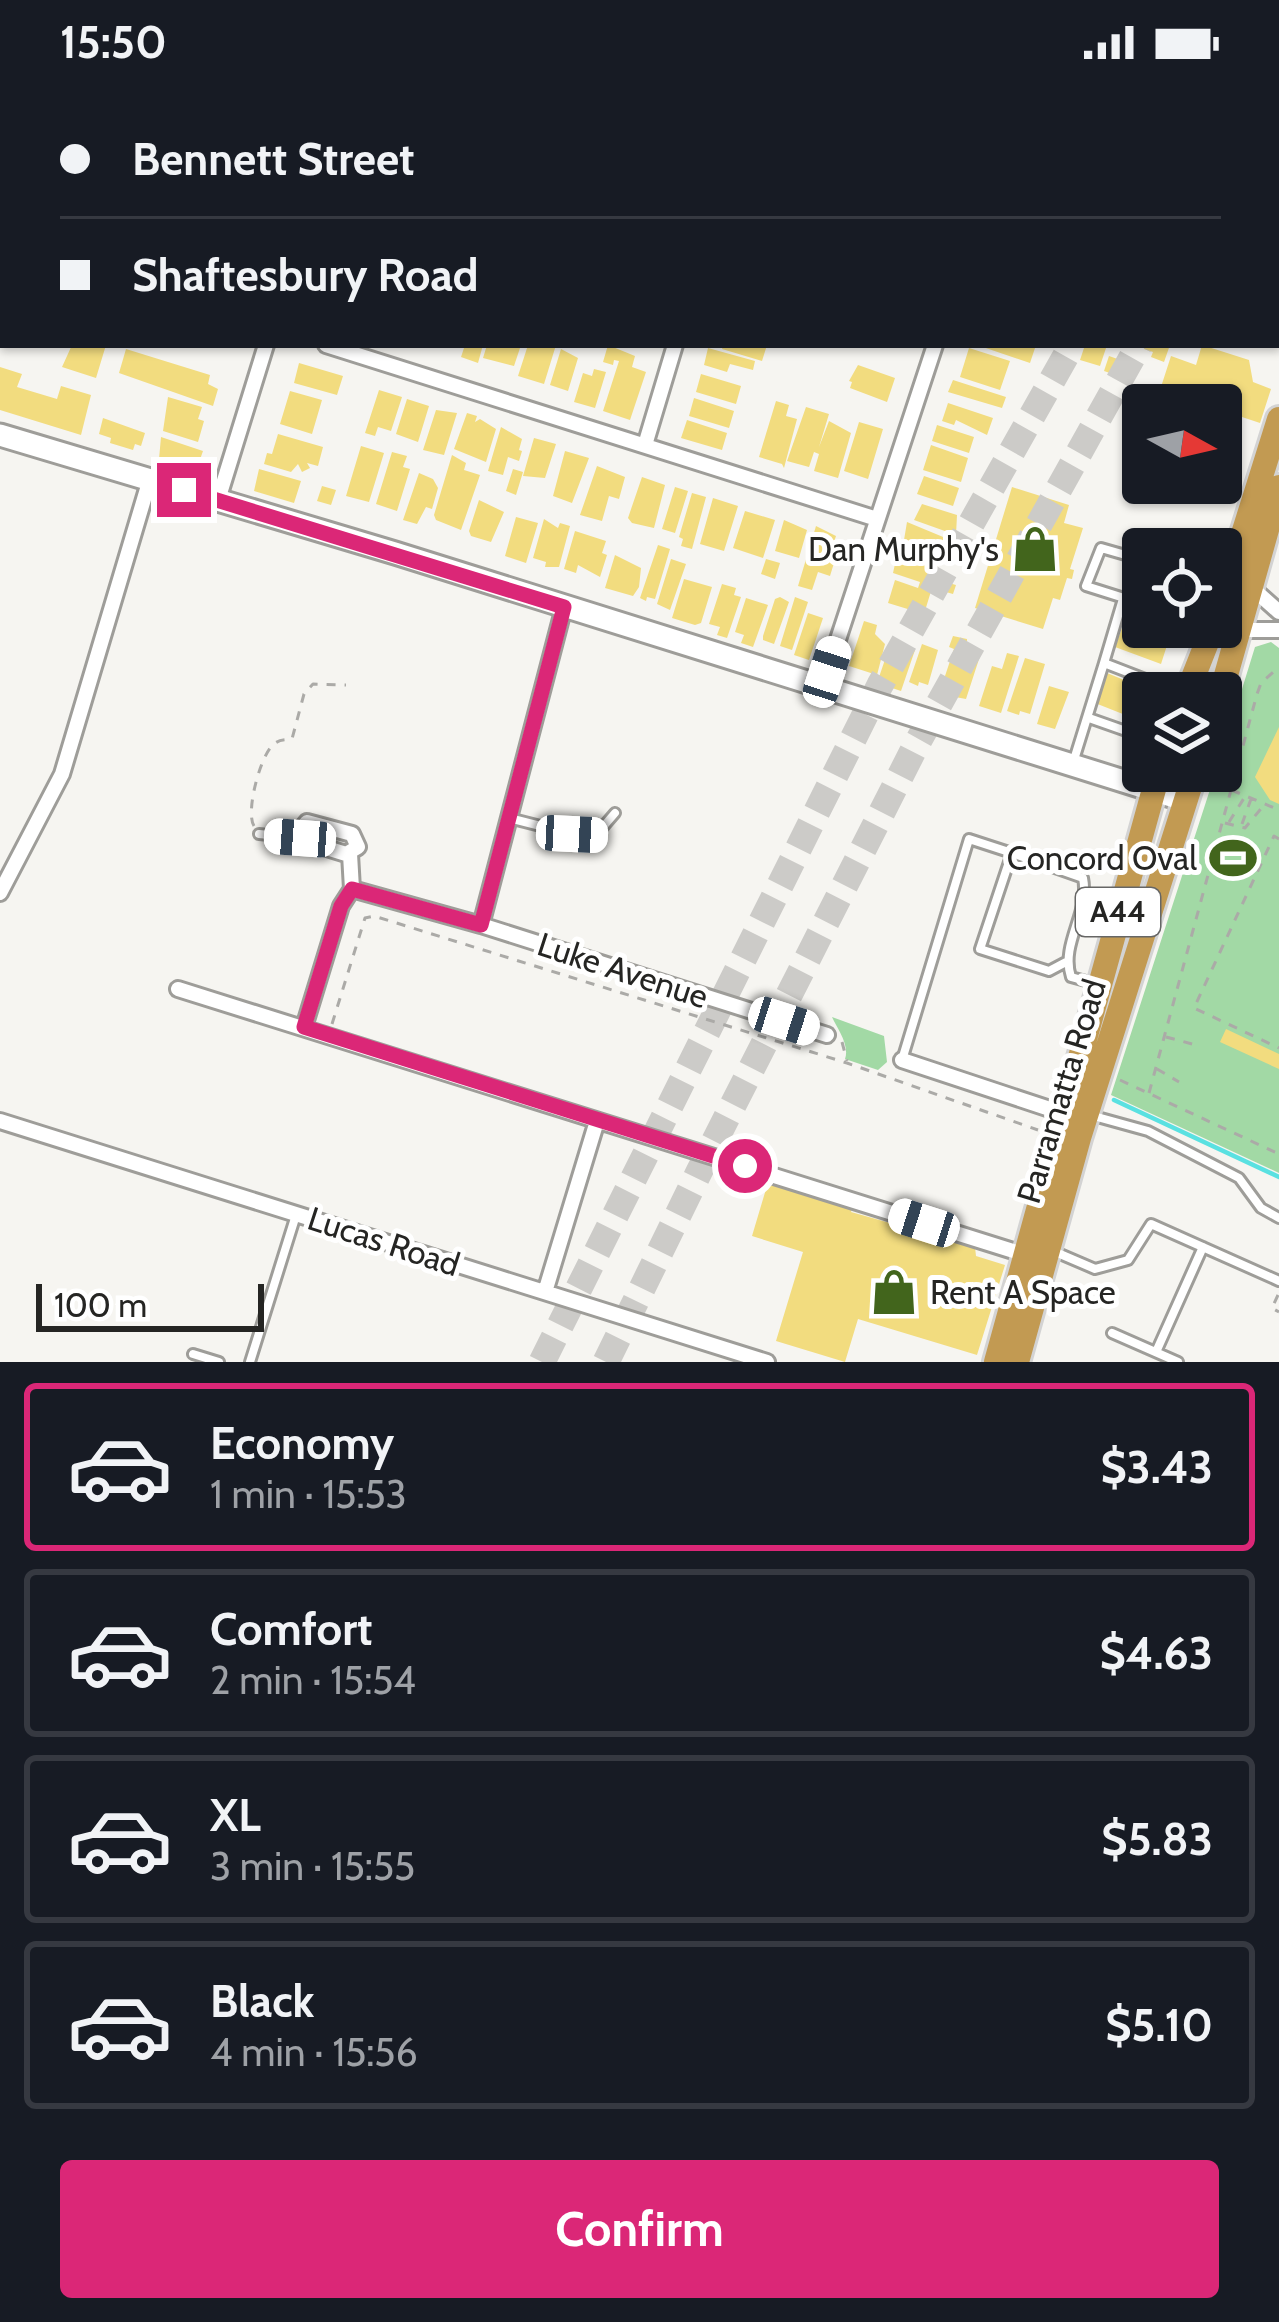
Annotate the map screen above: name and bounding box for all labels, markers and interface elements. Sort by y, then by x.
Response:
text: 15:50 [60,15,167,69]
text: Bennett Street [132,132,415,186]
text: Shaftesbury Road [132,248,479,302]
north arrow [1122,384,1242,504]
map controls [1122,384,1242,792]
route end [157,463,211,517]
shop icon: Dan Murphy's [1010,524,1060,574]
button: locate [1122,528,1242,648]
place label: Dan Murphy's [808,529,999,569]
car [799,632,855,712]
button: layers [1122,672,1242,792]
car [535,814,609,854]
car [263,818,337,858]
sports icon: Concord Oval [1208,833,1258,883]
place label: Concord Oval [1007,838,1197,878]
road number: A44 [1076,888,1160,936]
street label: Luke Avenue [533,924,713,1016]
street label: Parramatta Road [1008,974,1114,1208]
car [744,993,824,1049]
route start [718,1139,772,1193]
car [884,1195,964,1251]
street label: Lucas Road [303,1198,465,1284]
shop icon: Rent A Space [869,1267,919,1317]
place label: Rent A Space [930,1272,1116,1312]
scale bar [36,1278,264,1331]
text: 100 m [54,1285,147,1325]
icon: car [66,1413,174,1521]
text: Economy [210,1416,394,1470]
text: $3.43 [1100,1440,1213,1494]
text: 1 min · 15:53 [210,1470,407,1518]
icon: car [66,1599,174,1707]
text: Comfort [210,1602,373,1656]
text: $4.63 [1099,1626,1213,1680]
text: 2 min · 15:54 [210,1656,416,1704]
icon: car [66,1785,174,1893]
text: XL [210,1788,261,1842]
text: $5.83 [1101,1812,1213,1866]
text: 3 min · 15:55 [210,1842,415,1890]
icon: car [66,1971,174,2079]
text: Black [210,1974,314,2028]
text: $5.10 [1105,1998,1213,2052]
text: 4 min · 15:56 [210,2028,418,2076]
button: Confirm [60,2160,1219,2298]

